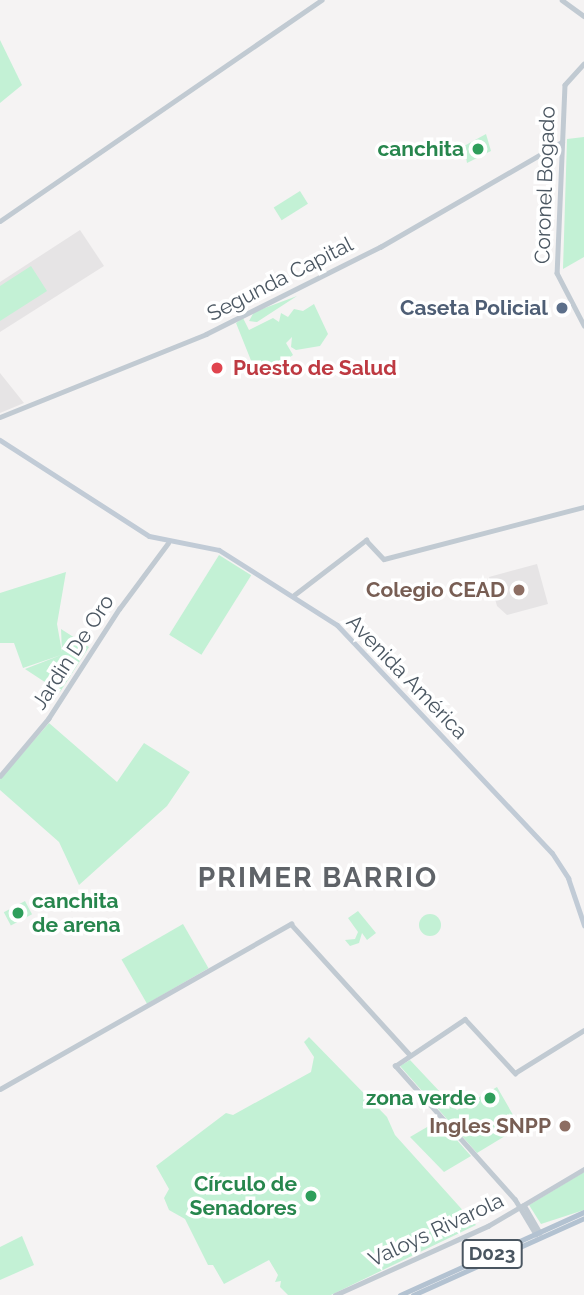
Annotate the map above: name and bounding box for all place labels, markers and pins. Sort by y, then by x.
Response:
place label: canchita [377,136,464,162]
marker: canchita [470,141,486,157]
place label: Caseta Policial [400,295,548,321]
marker: Caseta Policial [554,300,570,316]
place label: Puesto de Salud [233,355,397,381]
marker: Puesto de Salud [207,358,227,378]
place label: Colegio CEAD [366,577,505,603]
marker: Colegio CEAD [511,582,527,598]
place label: canchita de arena [32,888,121,938]
marker: canchita de arena [10,905,26,921]
place label: zona verde [365,1085,476,1111]
marker: zona verde [482,1090,498,1106]
place label: Ingles SNPP [429,1113,551,1139]
marker: Ingles SNPP [557,1118,573,1134]
place label: Círculo de Senadores [190,1171,297,1221]
marker: Círculo de Senadores [303,1188,319,1204]

